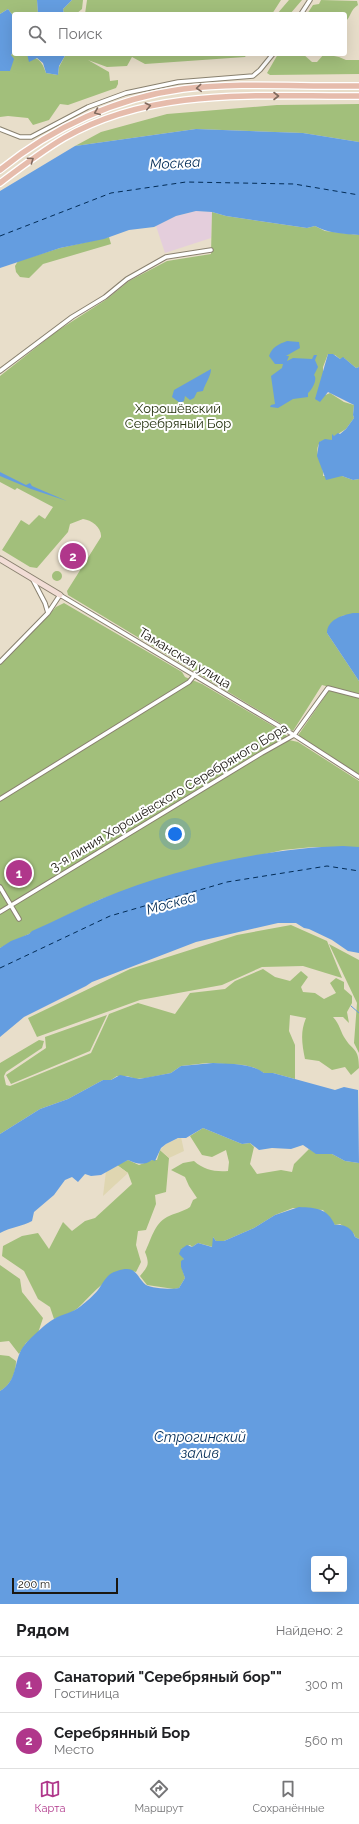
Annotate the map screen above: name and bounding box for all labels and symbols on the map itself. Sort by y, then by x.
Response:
one-way arrow [196,83,202,92]
one-way arrow [273,92,279,100]
one-way arrow [145,102,151,110]
one-way arrow [94,107,101,115]
water label: Москва [149,154,201,172]
one-way arrow [27,157,34,165]
park label: Хорошёвский Серебряный Бор [125,401,231,431]
pin: 2 [60,541,86,571]
street label: Таманская улица [136,625,234,691]
street label: 3-я линия Хорошёвского Серебряного Бора [47,720,291,874]
your location [165,824,185,844]
pin: 1 [6,858,32,888]
water label: Москва [144,888,198,918]
water label: Строгинский залив [154,1429,246,1461]
scale bar [12,1576,118,1595]

